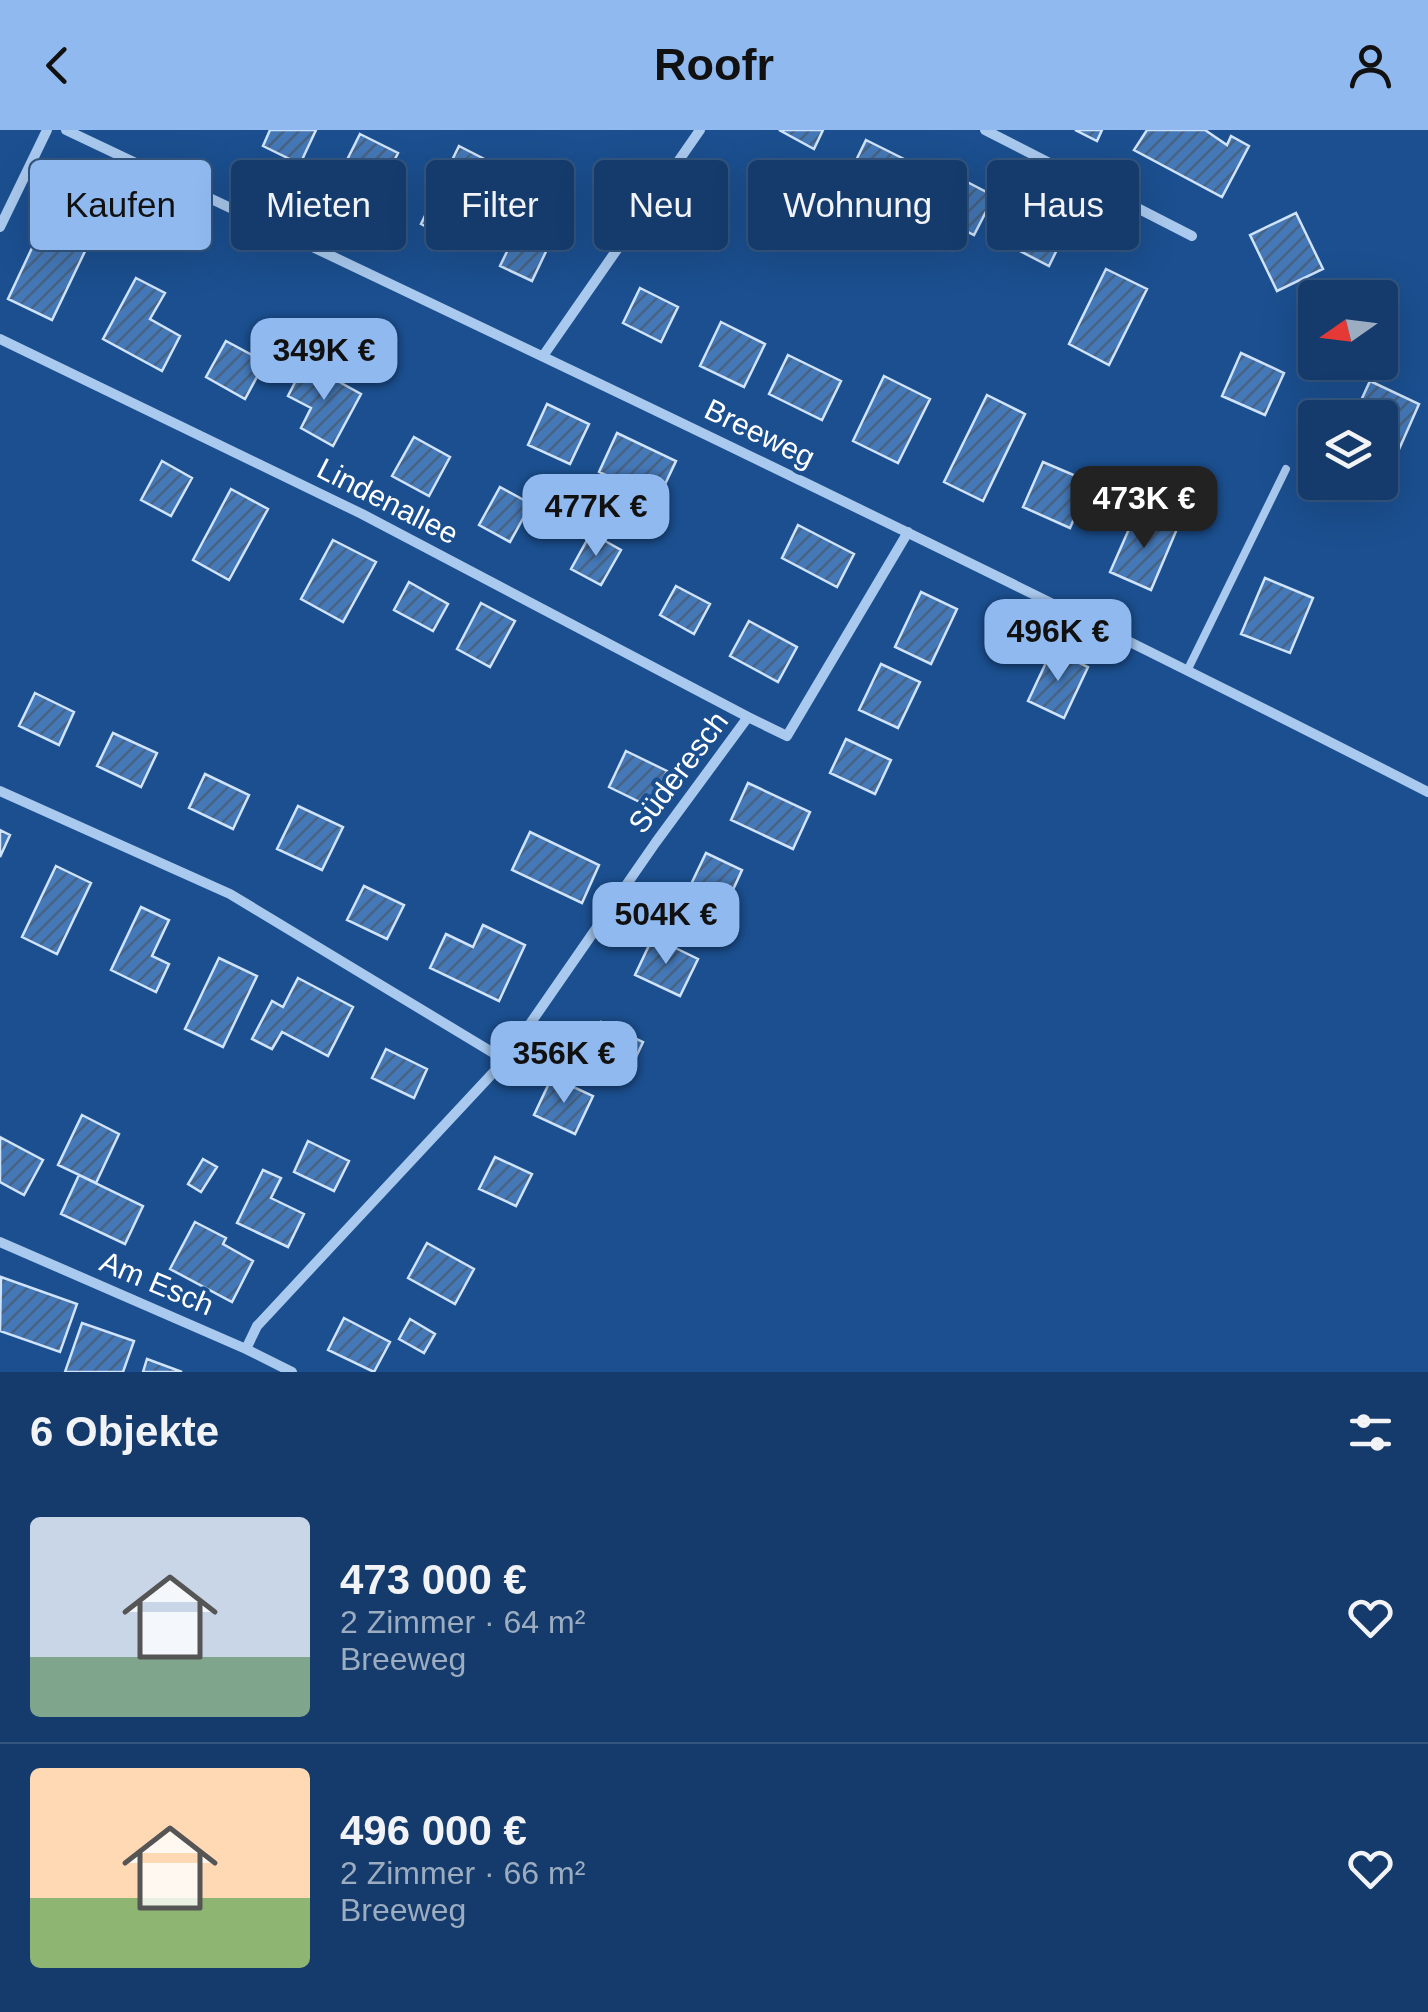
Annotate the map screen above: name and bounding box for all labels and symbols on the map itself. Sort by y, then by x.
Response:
north arrow [1298,280,1398,380]
pin: 349K € [243,318,405,403]
street label: Breeweg [700,392,820,474]
street label: Lindenallee [312,451,464,551]
pin: 473K € [1063,466,1225,551]
pin: 477K € [515,474,677,559]
pin: 496K € [977,599,1139,684]
street label: Süderesch [622,705,734,839]
pin: 504K € [585,882,747,967]
pin: 356K € [483,1021,645,1106]
street label: Am Esch [95,1244,219,1322]

